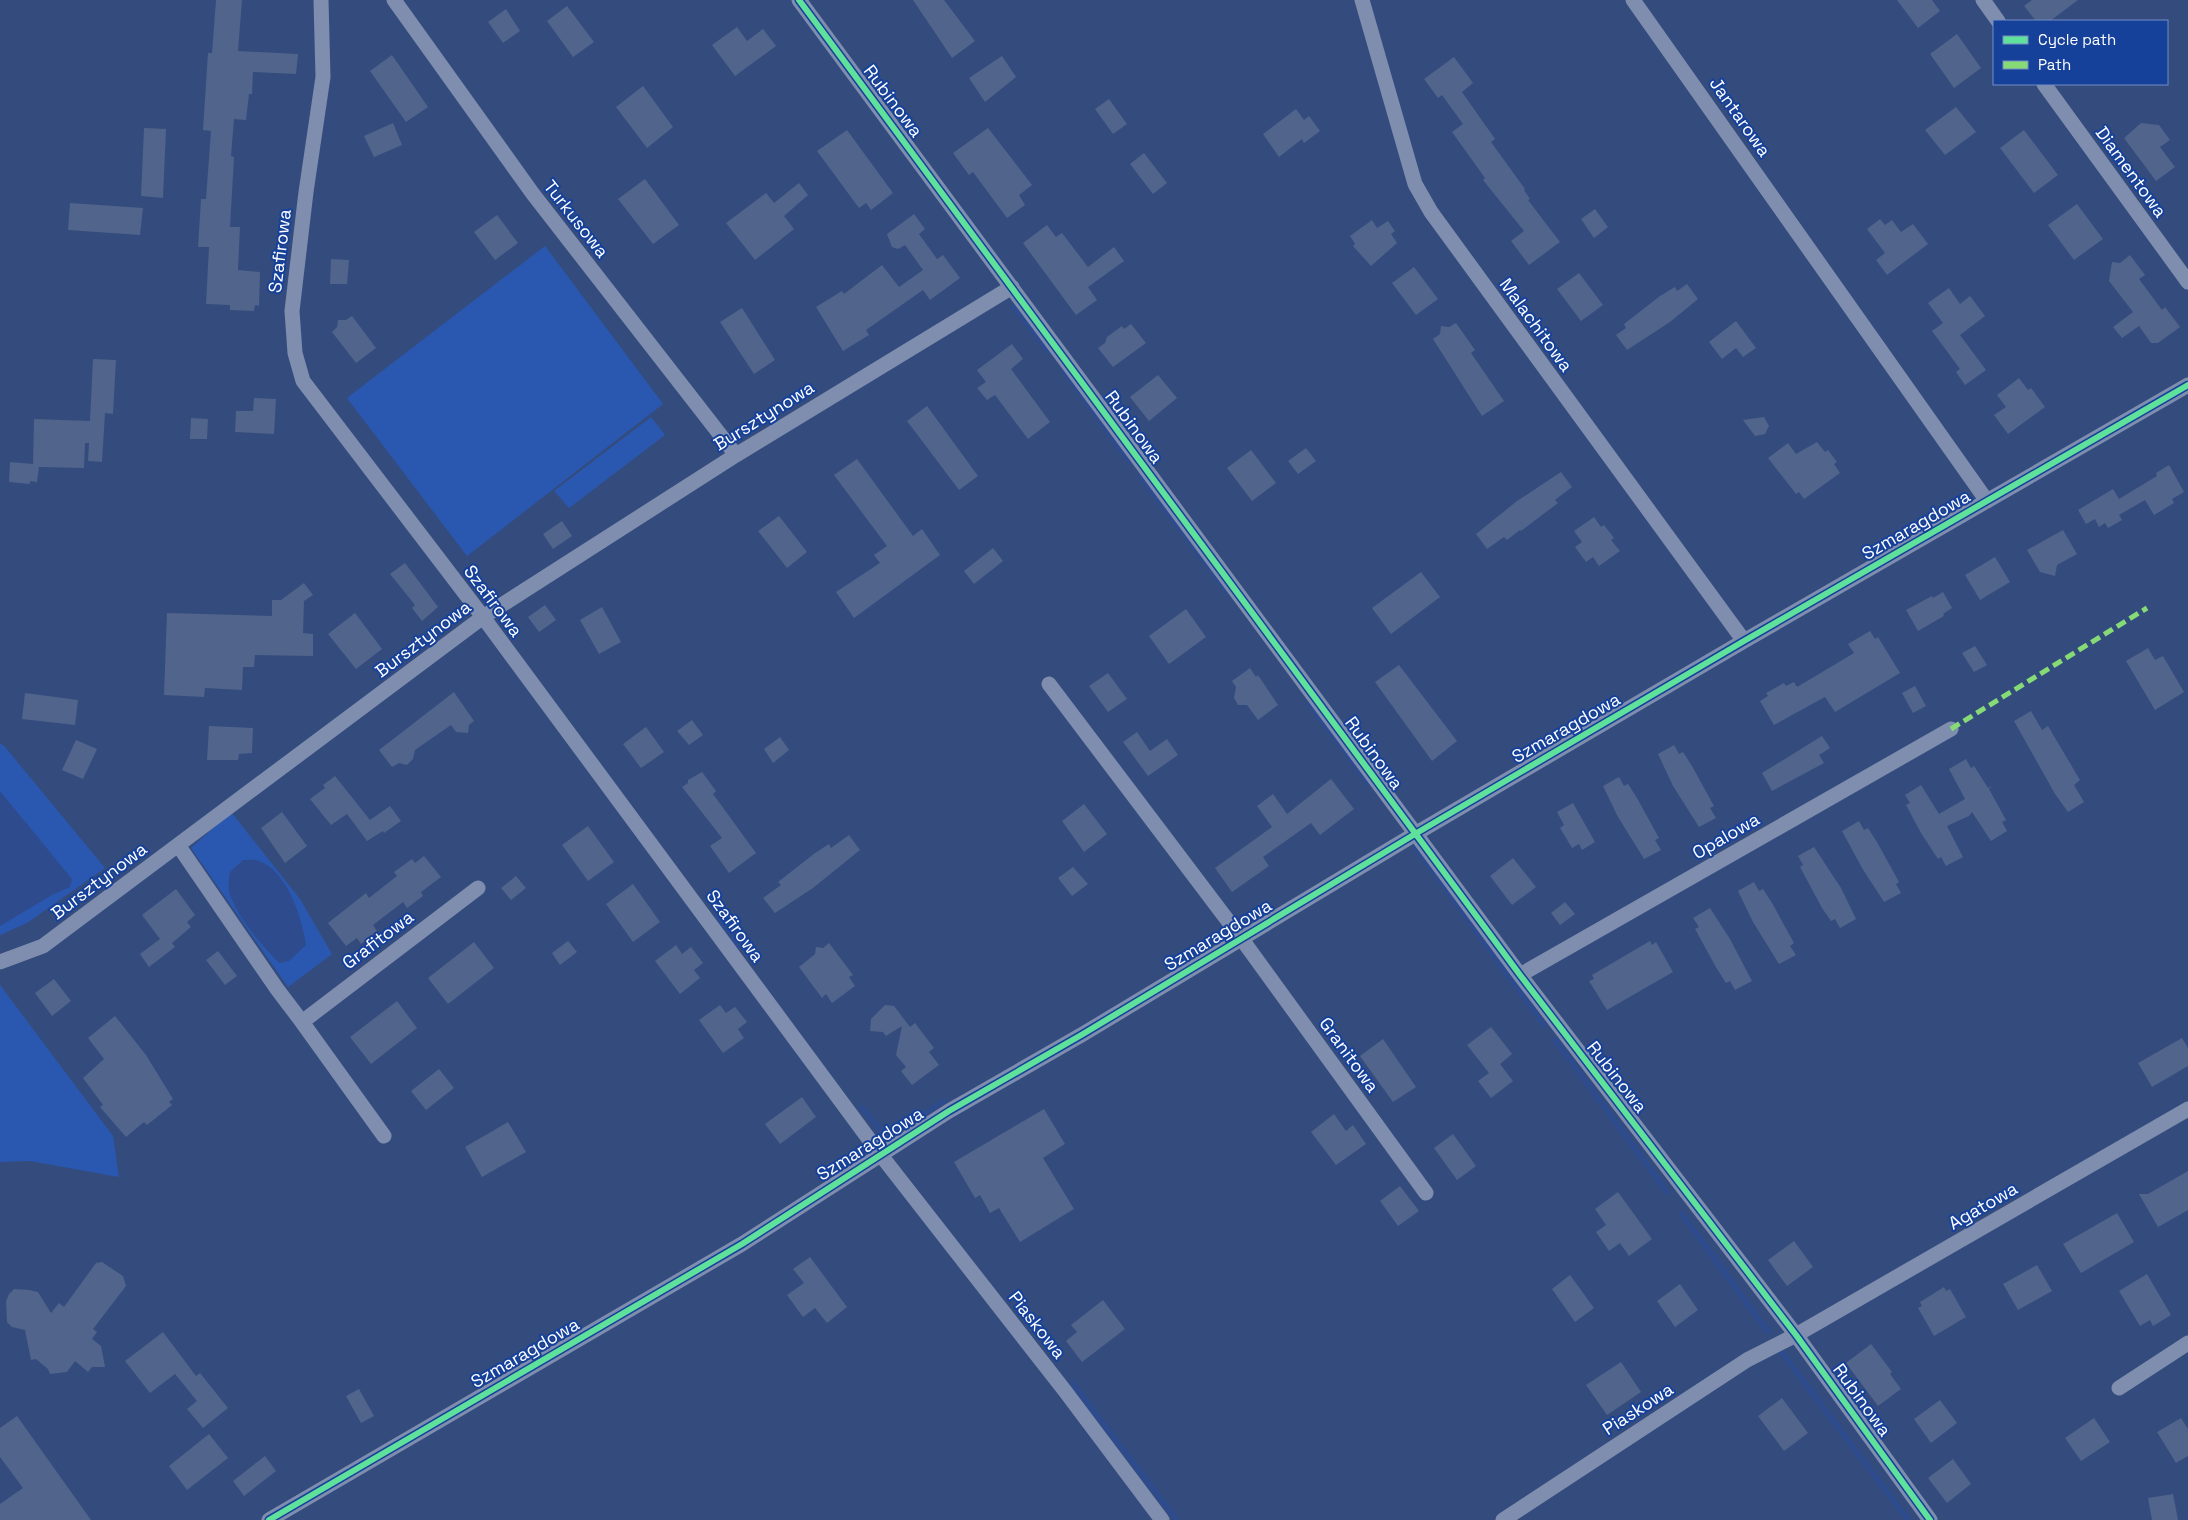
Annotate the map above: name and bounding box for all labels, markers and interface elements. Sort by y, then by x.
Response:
legend [1993,20,2168,85]
text: Cycle path [2038,30,2116,49]
text: Path [2038,55,2071,74]
street label: Rubinowa [859,60,928,142]
street label: Jantarowa [1705,72,1776,161]
street label: Diamentowa [2091,122,2172,222]
street label: Turkusowa [539,175,614,262]
street label: Szafirowa [263,208,296,294]
street label: Malachitowa [1495,273,1578,376]
street label: Bursztynowa [709,376,818,456]
street label: Rubinowa [1100,386,1169,468]
street label: Szmaragdowa [1857,484,1974,565]
street label: Szafirowa [459,560,528,641]
street label: Bursztynowa [370,595,475,682]
street label: Szmaragdowa [1507,687,1624,768]
street label: Rubinowa [1340,712,1409,794]
street label: Opalowa [1688,807,1764,864]
street label: Bursztynowa [46,837,151,924]
street label: Szafirowa [701,885,769,966]
street label: Szmaragdowa [1160,893,1276,976]
street label: Grafitowa [337,905,418,974]
street label: Granitowa [1314,1012,1384,1097]
street label: Rubinowa [1582,1036,1653,1117]
street label: Szmaragdowa [812,1102,927,1186]
street label: Agatowa [1944,1177,2021,1235]
street label: Piaskowa [1004,1286,1071,1363]
street label: Szmaragdowa [466,1312,583,1393]
street label: Rubinowa [1828,1359,1897,1441]
street label: Piaskowa [1598,1377,1677,1440]

